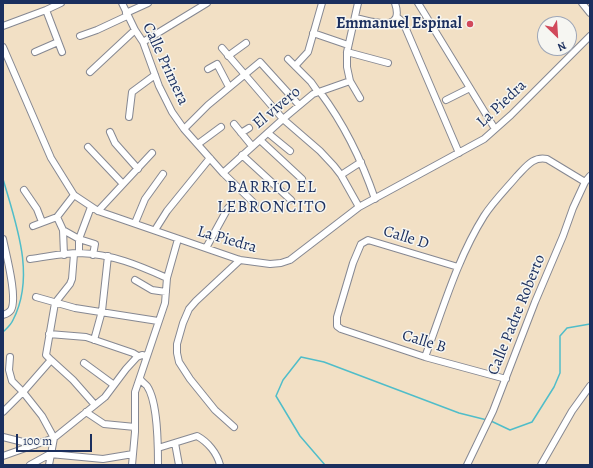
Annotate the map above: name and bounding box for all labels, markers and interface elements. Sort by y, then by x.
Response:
place label: Emmanuel Espinal [336,14,462,34]
north arrow [537,16,577,56]
marker: Emmanuel Espinal [465,19,475,29]
street label: Calle Primera [138,20,192,108]
text: N [555,38,569,55]
street label: La Piedra [473,76,531,132]
street label: El vivero [249,83,305,133]
district label: BARRIO EL LEBRONCITO [217,178,327,218]
street label: La Piedra [195,222,259,258]
street label: Calle D [381,222,431,254]
street label: Calle Padre Roberto [484,252,550,378]
street label: Calle B [400,326,448,358]
scale bar [18,426,94,452]
text: 100 m [23,433,52,449]

